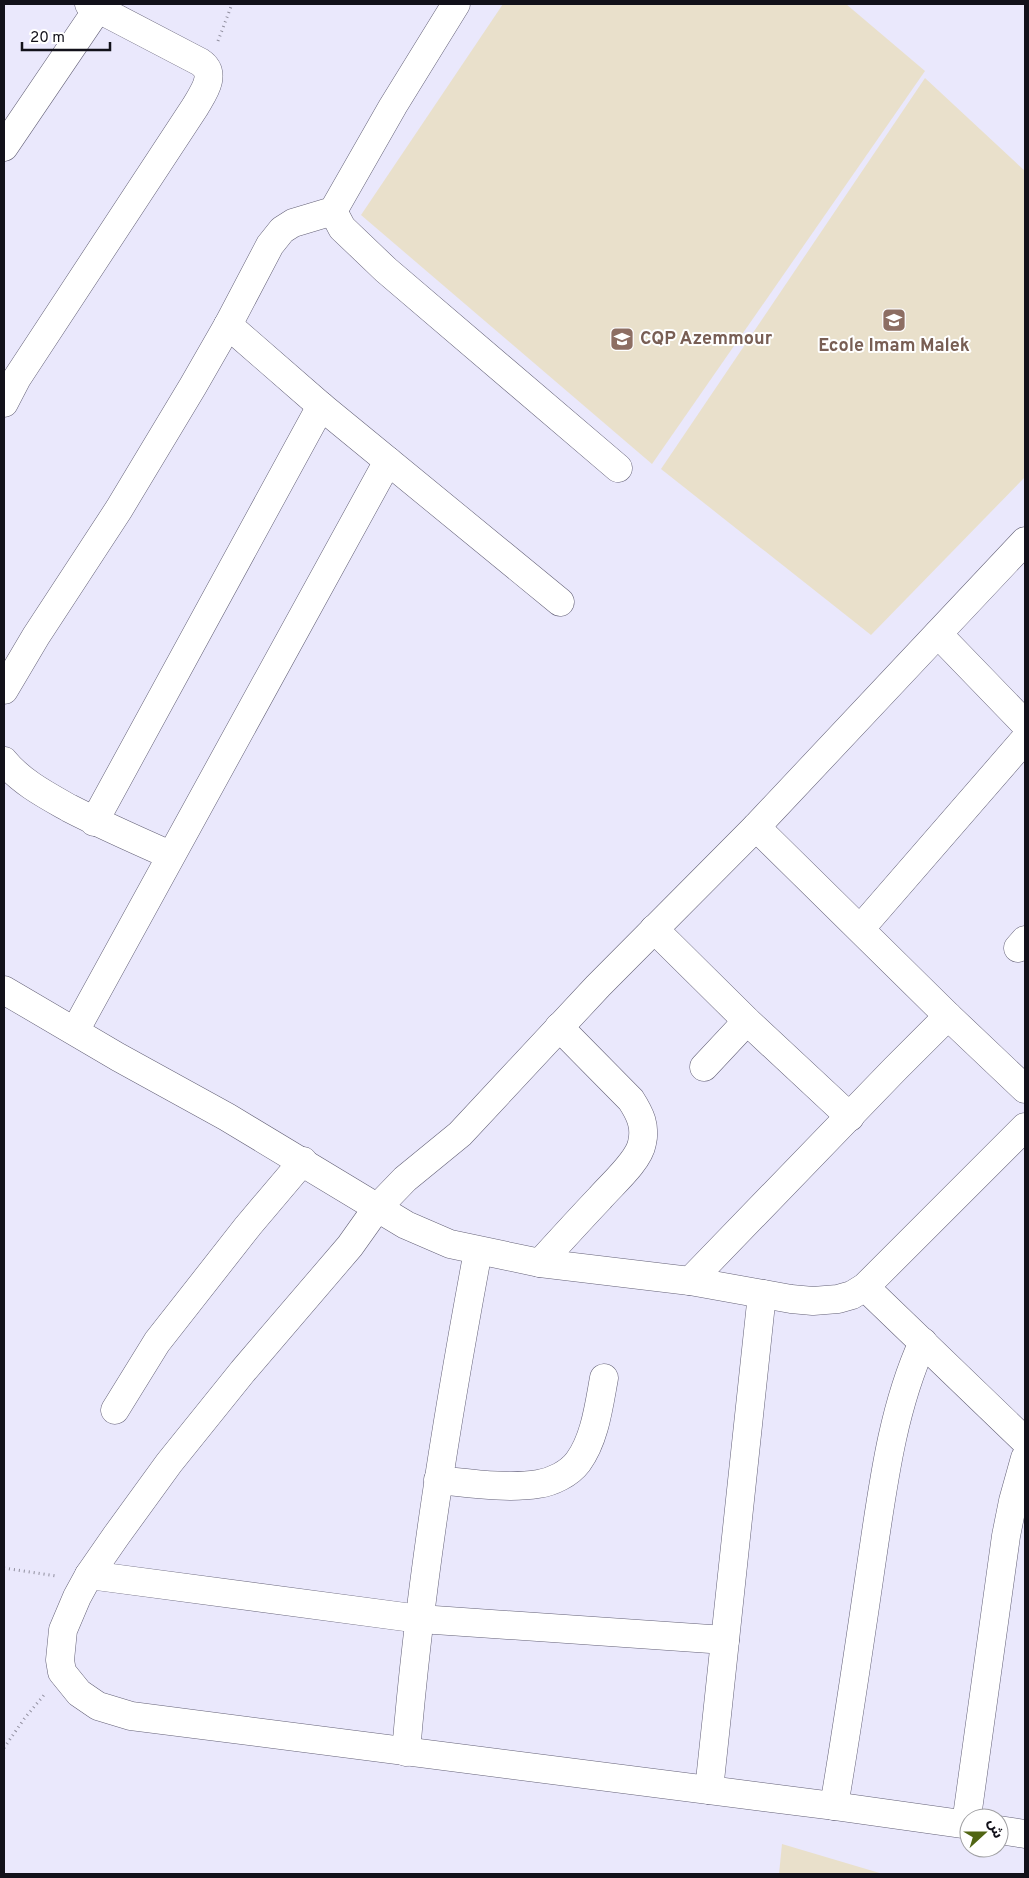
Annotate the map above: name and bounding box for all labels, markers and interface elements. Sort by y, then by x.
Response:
scale bar [22,20,110,52]
text: 20 m [30,29,65,48]
school or university icon: Ecole Imam Malek [881,307,907,333]
school or university icon: CQP Azemmour [609,326,635,352]
place label: CQP Azemmour [640,328,773,351]
place label: Ecole Imam Malek [818,335,970,358]
north arrow [959,1808,1009,1858]
text: ش [983,1817,1006,1841]

